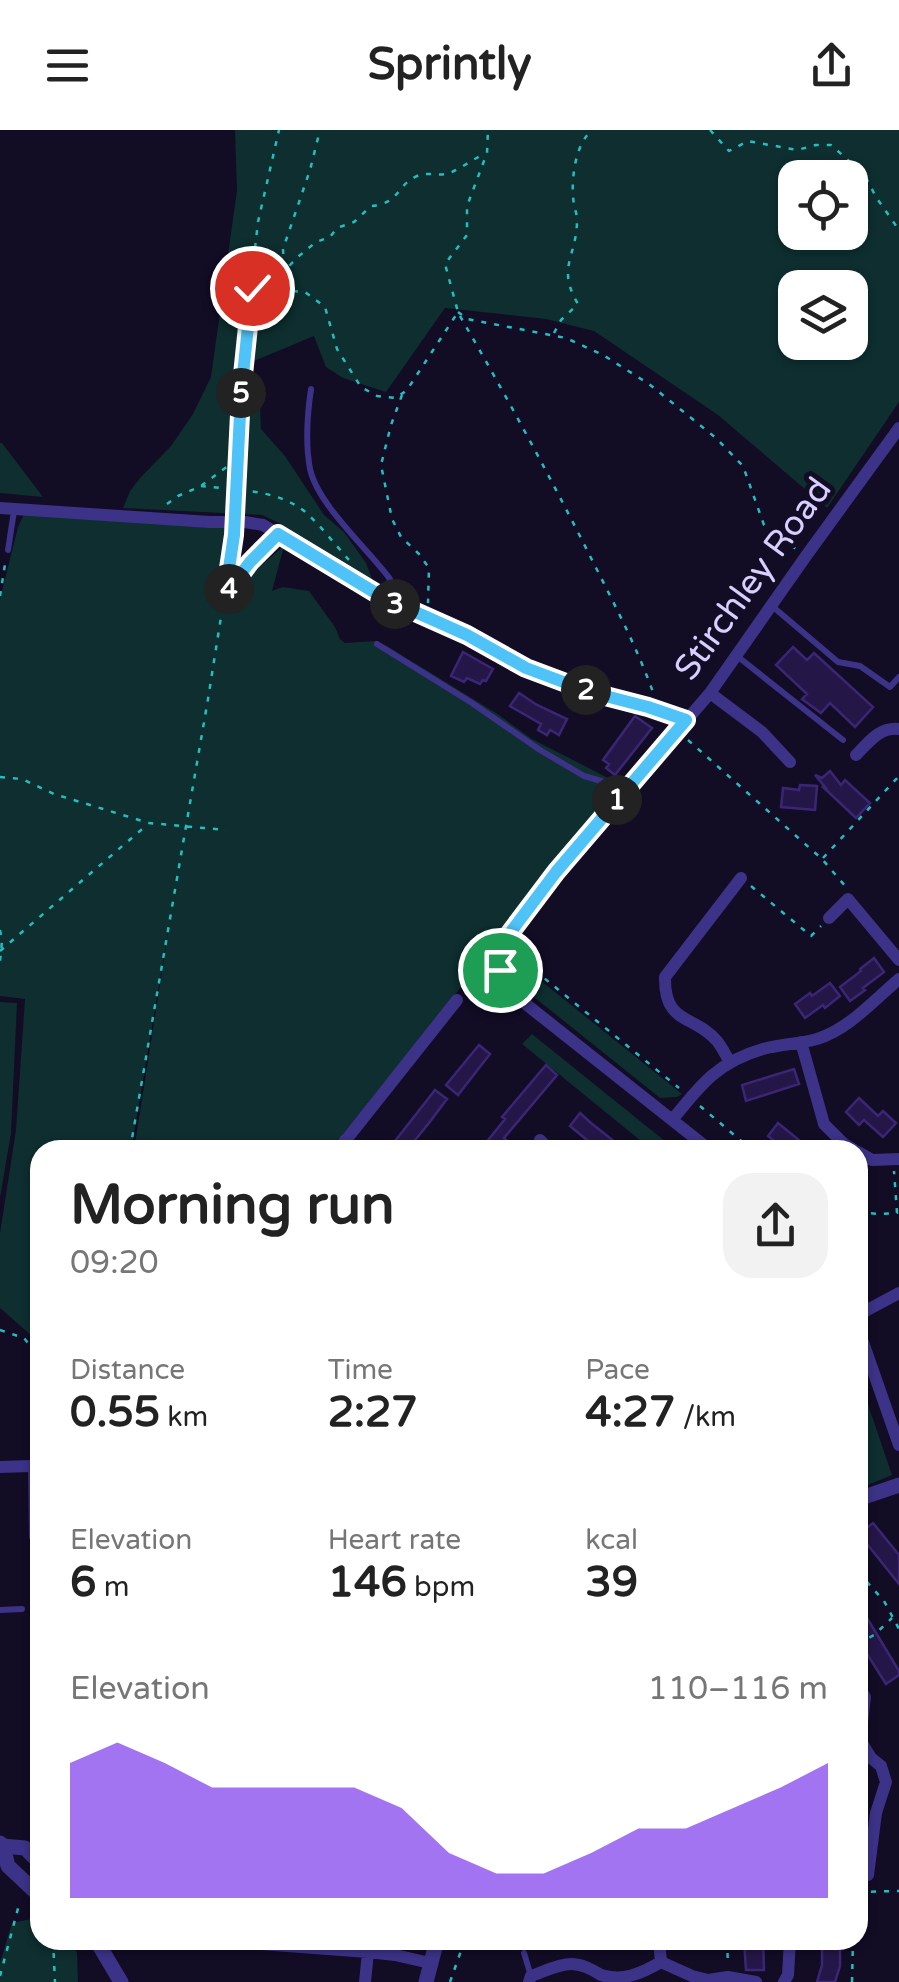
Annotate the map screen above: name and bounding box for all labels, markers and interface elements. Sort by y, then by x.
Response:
icon: menu [40,38,95,93]
text: Sprintly [368,38,531,92]
icon: share [804,38,859,93]
map controls [778,160,868,360]
button: locate [778,160,868,250]
pin [210,246,295,331]
icon: check [225,261,280,316]
button: layers [778,270,868,360]
pin: 5 [216,368,266,418]
text: 5 [232,376,250,410]
street label: Stirchley Road [665,470,841,688]
pin: 4 [204,564,254,614]
text: 4 [220,572,238,606]
pin: 3 [370,579,420,629]
text: 3 [386,587,404,621]
pin: 2 [561,665,611,715]
text: 2 [577,673,595,707]
pin: 1 [592,775,642,825]
text: 1 [608,783,626,817]
pin [458,928,543,1013]
icon: arrive [473,943,528,998]
text: Morning run [70,1173,395,1239]
button: share [723,1173,828,1278]
text: 09:20 [70,1244,159,1282]
text: Distance [70,1353,185,1387]
text: Time [328,1353,393,1387]
text: Pace [585,1353,650,1387]
text: 0.55 [70,1387,160,1438]
text: 2:27 [328,1387,418,1438]
text: 4:27 [585,1387,675,1438]
text: km [160,1400,208,1434]
text: /km [675,1400,736,1434]
text: Elevation [70,1523,192,1557]
text: Heart rate [328,1523,461,1557]
text: kcal [585,1523,638,1557]
text: 6 [70,1557,96,1608]
text: 146 [328,1557,407,1608]
text: 39 [585,1557,638,1608]
text: m [96,1570,129,1604]
text: bpm [407,1570,475,1604]
text: Elevation [70,1670,210,1708]
text: 110–116 m [648,1670,828,1708]

